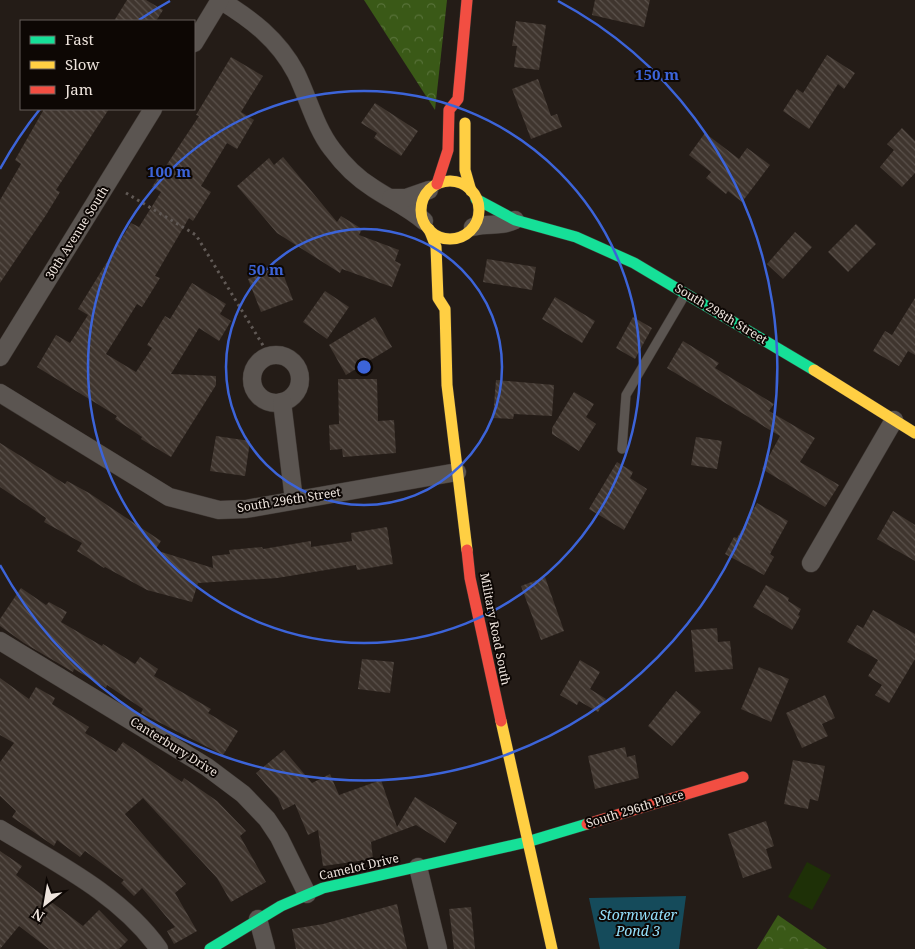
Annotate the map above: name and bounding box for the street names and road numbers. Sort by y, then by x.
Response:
street label: 30th Avenue South [41,182,112,283]
street label: South 298th Street [672,279,770,348]
street label: South 296th Street [236,483,342,516]
street label: Military Road South [476,571,515,687]
street label: Canterbury Drive [127,713,221,780]
street label: South 296th Place [584,786,686,831]
street label: Camelot Drive [317,849,400,884]

